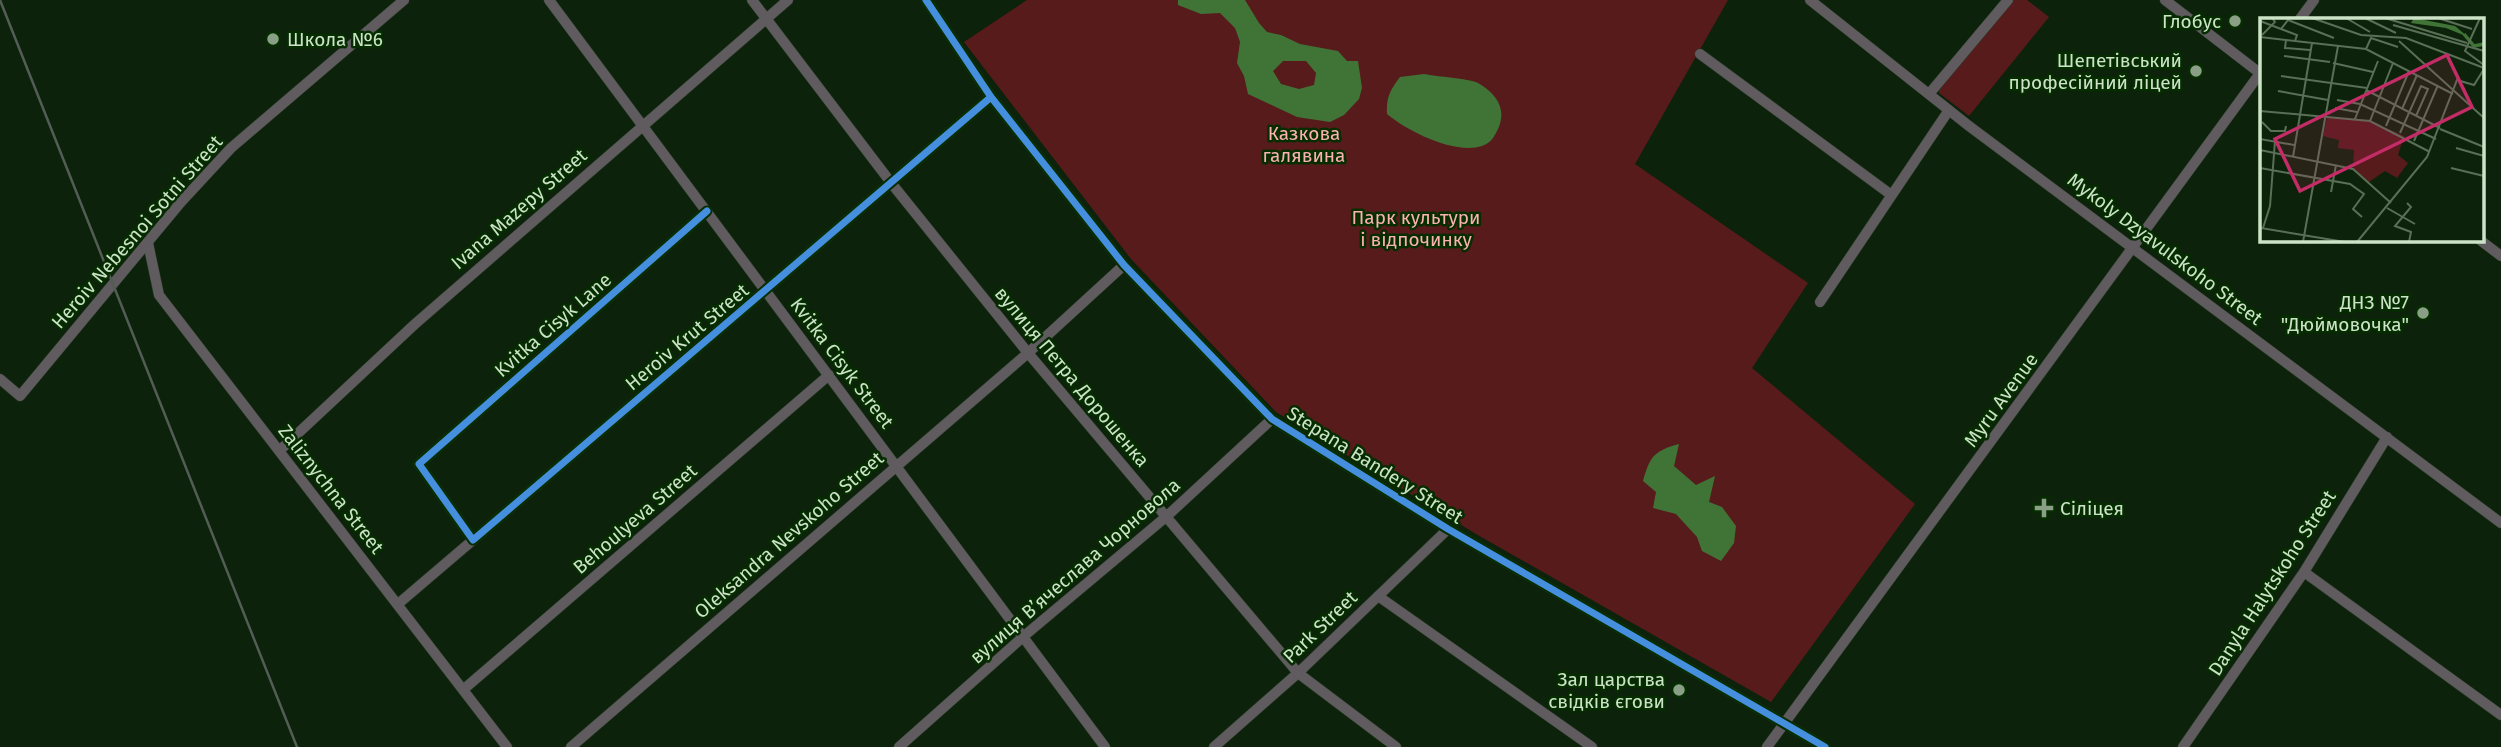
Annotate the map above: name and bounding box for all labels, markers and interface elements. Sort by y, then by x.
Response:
place label: Глобус [2162,10,2221,33]
marker: Глобус [2227,13,2243,29]
inset map [2260,18,2484,242]
place label: Школа №6 [287,28,383,51]
marker: Школа №6 [265,31,281,47]
place label: Шепетівський професійний ліцей [2009,49,2182,94]
marker: Шепетівський професійний ліцей [2188,63,2204,79]
park label: Казкова галявина [1263,122,1345,167]
street label: Heroiv Nebesnoi Sotni Street [47,130,227,333]
street label: Ivana Mazepy Street [446,144,592,274]
street label: Mykoly Dzyavulskoho Street [2063,168,2267,330]
park label: Парк культури і відпочинку [1351,206,1481,251]
street label: Kvitka Cisyk Lane [490,268,616,382]
street label: Heroiv Krut Street [621,279,753,395]
street label: вулиця Петра Дорошенка [990,282,1154,472]
place label: ДНЗ №7 "Дюймовочка" [2281,291,2409,336]
street label: Kvitka Cisyk Street [785,293,899,433]
marker: ДНЗ №7 "Дюймовочка" [2415,305,2431,321]
street label: Myru Avenue [1959,348,2043,452]
street label: Stepana Bandery Street [1283,401,1467,529]
street label: Zaliznychna Street [273,420,389,558]
street label: Oleksandra Nevskoho Street [690,447,888,623]
street label: Behoulyeva Street [569,459,702,579]
street label: вулиця Вʼячеслава Чорновола [965,473,1185,669]
street label: Danyla Halytskoho Street [2203,486,2341,680]
place label: Сіліцея [2060,497,2124,520]
marker: Сіліцея [2034,498,2054,518]
street label: Park Street [1278,586,1362,668]
place label: Зал царства свідків єгови [1548,668,1665,713]
marker: Зал царства свідків єгови [1671,682,1687,698]

